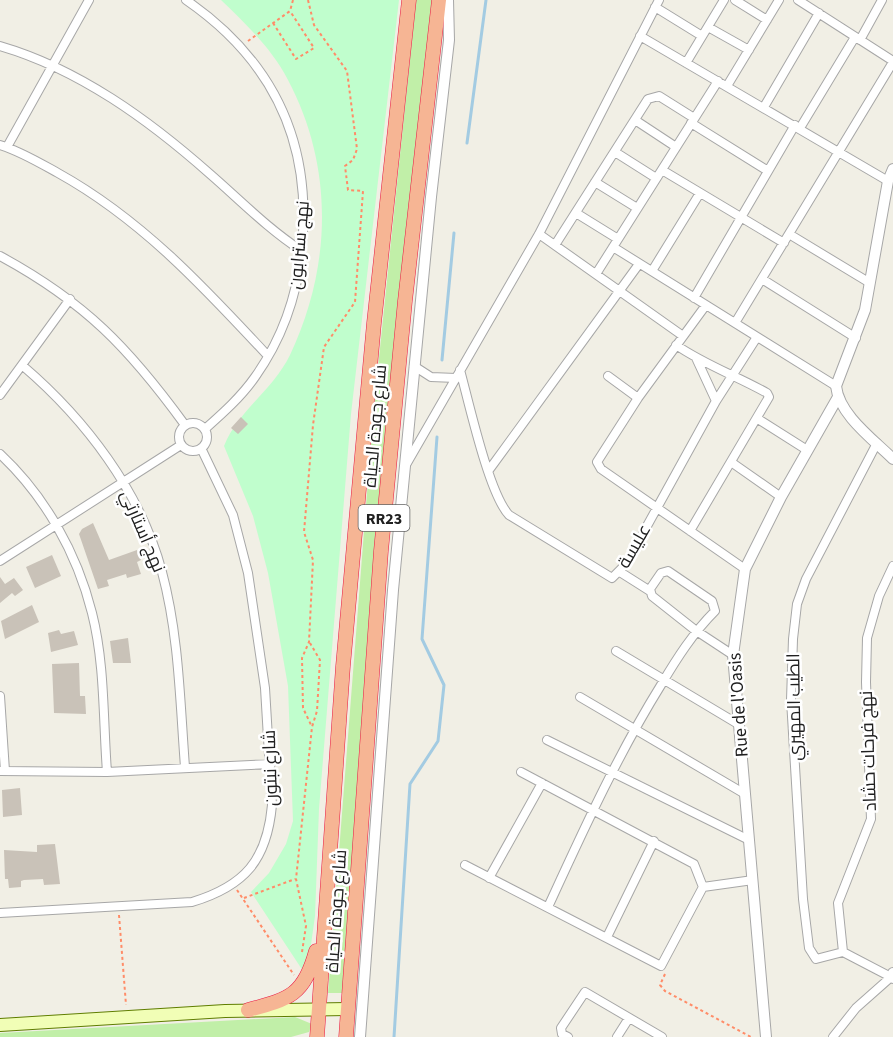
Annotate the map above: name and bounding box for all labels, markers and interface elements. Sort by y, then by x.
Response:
street label: نهج سترابون [283,200,316,291]
street label: شارع جودة الحياة [358,363,393,489]
street label: نهج أستارتي [113,486,171,577]
road number: RR23 [358,505,410,531]
street label: عليسة [612,519,657,573]
street label: Rue de l'Oasis [722,652,755,758]
street label: الطيب المهيري [781,653,809,761]
street label: نهج فرحات حشاد [854,690,883,812]
street label: شارع نبتون [257,729,284,807]
street label: شارع جودة الحياة [320,849,353,973]

